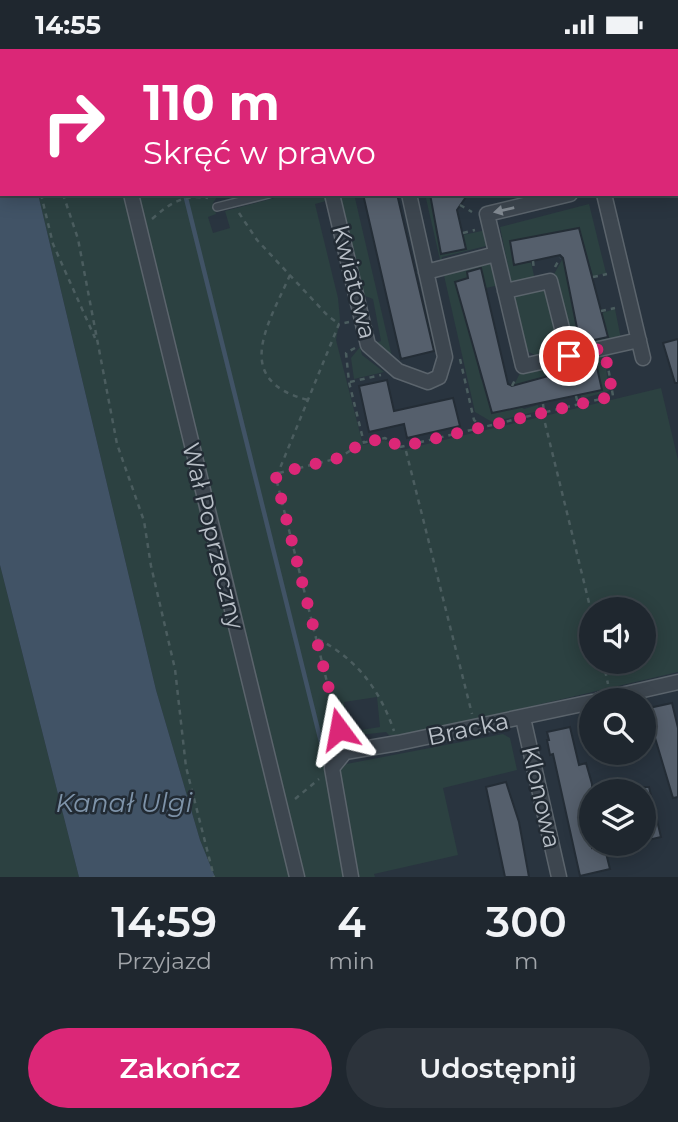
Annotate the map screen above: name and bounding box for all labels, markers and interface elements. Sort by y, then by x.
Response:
text: 14:55 [35,9,101,41]
text: 110 m [143,73,280,132]
icon: right [28,77,119,168]
text: Skręć w prawo [143,133,376,172]
one-way arrow [493,205,515,216]
street label: Kwiatowa [326,222,383,342]
pin [539,326,599,386]
icon: arrive [550,337,588,375]
street label: Wał Poprzeczny [176,440,251,632]
map controls [579,597,656,856]
button: sound [579,597,656,674]
button: search [579,688,656,765]
position arrow [302,692,376,766]
street label: Bracka [425,706,511,751]
street label: Klonowa [516,743,567,851]
button: layers [579,779,656,856]
water label: Kanał Ulgi [55,787,194,819]
text: 14:59 [111,896,217,948]
text: 4 [337,896,366,948]
text: 300 [486,896,567,948]
text: Przyjazd [116,947,212,975]
text: min [328,947,375,975]
text: m [514,947,538,975]
button: Zakończ [28,1028,332,1108]
button: Udostępnij [346,1028,650,1108]

